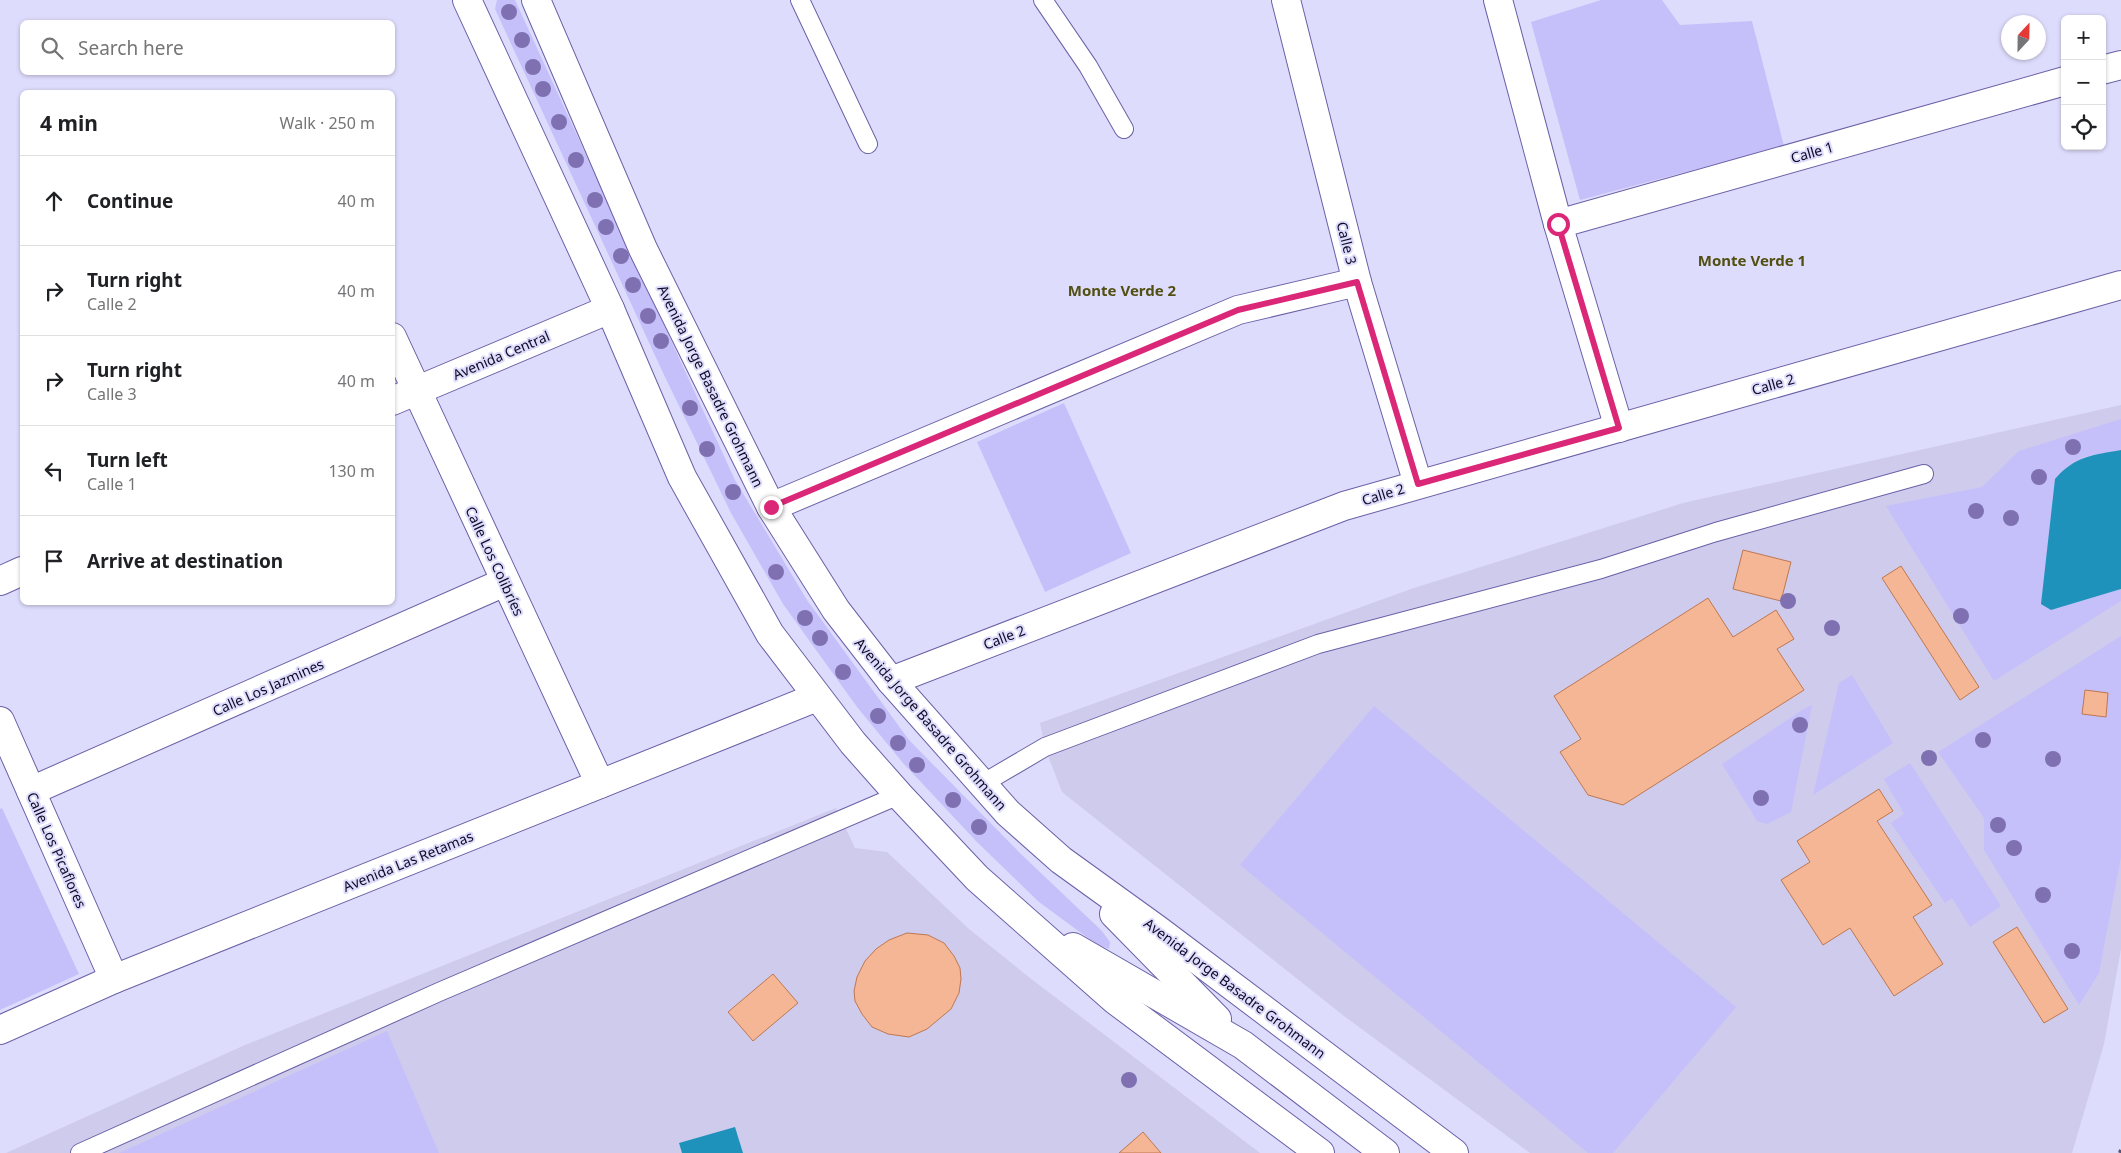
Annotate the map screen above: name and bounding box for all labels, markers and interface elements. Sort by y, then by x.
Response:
north arrow [2001,15,2046,60]
map controls [2061,15,2106,150]
button: + [2061,15,2106,60]
search box [20,20,395,75]
icon: search [38,34,66,62]
text: Search here [78,35,184,61]
button: − [2061,60,2106,105]
button: locate [2061,105,2106,150]
text: 4 min [40,109,98,137]
text: Walk · 250 m [280,112,375,134]
street label: Calle 1 [1788,137,1836,167]
icon: ahead [40,187,68,215]
text: Continue [87,188,173,214]
text: 40 m [338,190,375,212]
route start [1547,213,1570,236]
street label: Calle 3 [1333,220,1361,266]
district label: Monte Verde 1 [1698,250,1806,270]
text: Turn right [87,267,182,293]
icon: right [40,277,68,305]
text: 40 m [338,280,375,302]
district label: Monte Verde 2 [1068,280,1177,300]
street label: Avenida Jorge Basadre Grohmann [654,282,768,490]
text: Calle 2 [87,293,137,315]
street label: Avenida Central [450,326,552,384]
text: Turn right [87,357,182,383]
icon: right [40,367,68,395]
street label: Calle 2 [1749,369,1797,399]
text: 40 m [338,370,375,392]
text: Calle 3 [87,383,137,405]
text: Turn left [87,447,168,473]
icon: left [40,457,68,485]
text: 130 m [328,460,375,482]
text: Calle 1 [87,473,137,495]
street label: Calle 2 [1359,479,1407,509]
route end [760,496,783,519]
street label: Calle Los Colibríes [461,503,529,619]
icon: arrive [40,547,68,575]
text: Arrive at destination [87,548,283,574]
street label: Calle 2 [980,620,1028,654]
street label: Avenida Jorge Basadre Grohmann [851,634,1011,814]
street label: Calle Los Jazmines [209,654,327,720]
street label: Calle Los Picaflores [23,789,91,911]
street label: Avenida Las Retamas [340,826,476,896]
street label: Avenida Jorge Basadre Grohmann [1140,913,1330,1063]

